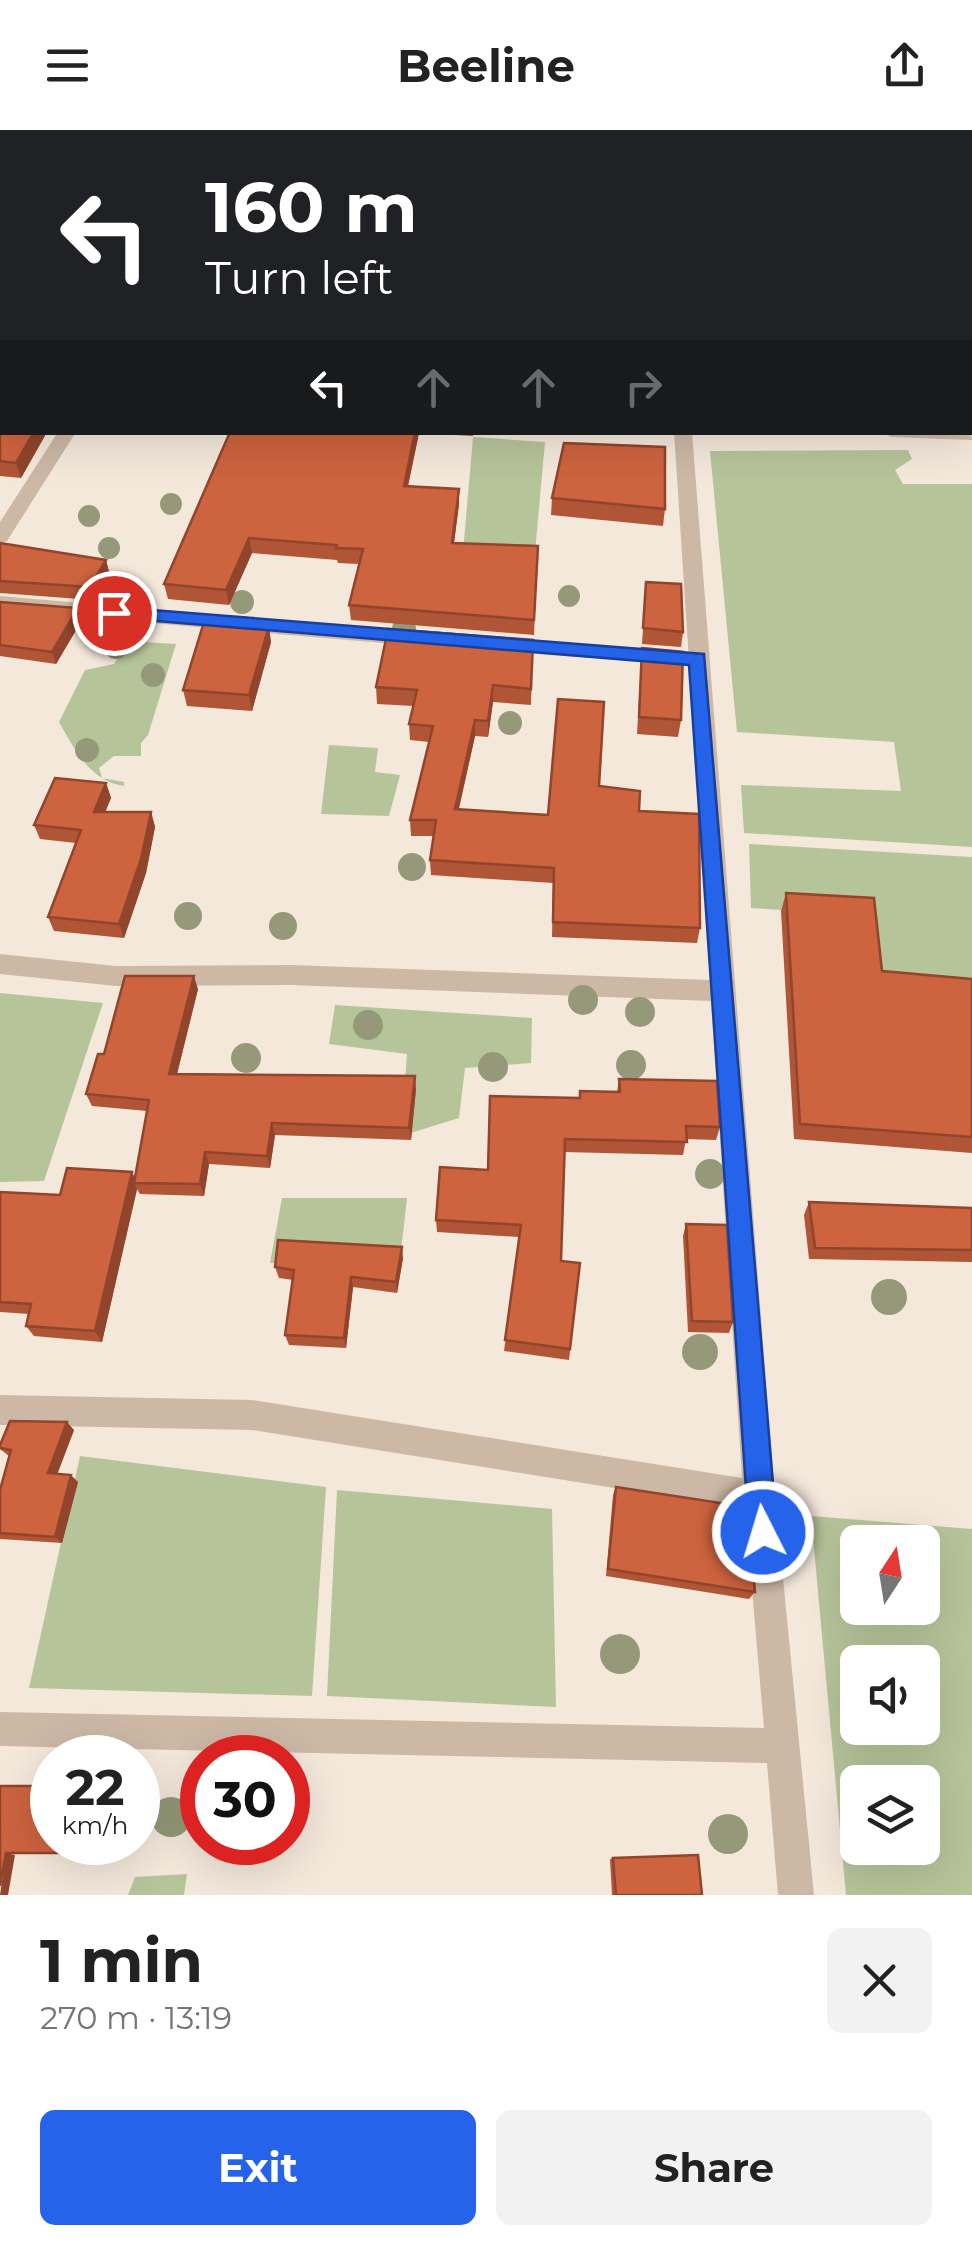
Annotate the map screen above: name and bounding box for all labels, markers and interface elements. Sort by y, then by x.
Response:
icon: menu [40,38,95,93]
text: Beeline [397,38,575,93]
icon: share [877,38,932,93]
text: 160 m [205,164,418,250]
icon: left [40,170,170,300]
text: Turn left [205,250,393,305]
icon: left [301,360,356,415]
icon: ahead [406,360,461,415]
icon: ahead [511,360,566,415]
icon: right [616,360,671,415]
pin [72,571,157,656]
icon: arrive [87,586,142,641]
position arrow [711,1480,815,1584]
north arrow [840,1525,940,1625]
map controls [840,1525,940,1865]
button: sound [840,1645,940,1745]
speed limit sign: 30 [180,1735,310,1865]
text: 22 [66,1757,125,1818]
button: layers [840,1765,940,1865]
text: km/h [62,1810,128,1840]
text: 1 min [40,1924,203,1997]
button: close [827,1928,932,2033]
text: 270 m · 13:19 [40,1998,232,2037]
button: Exit [40,2110,476,2225]
button: Share [496,2110,932,2225]

